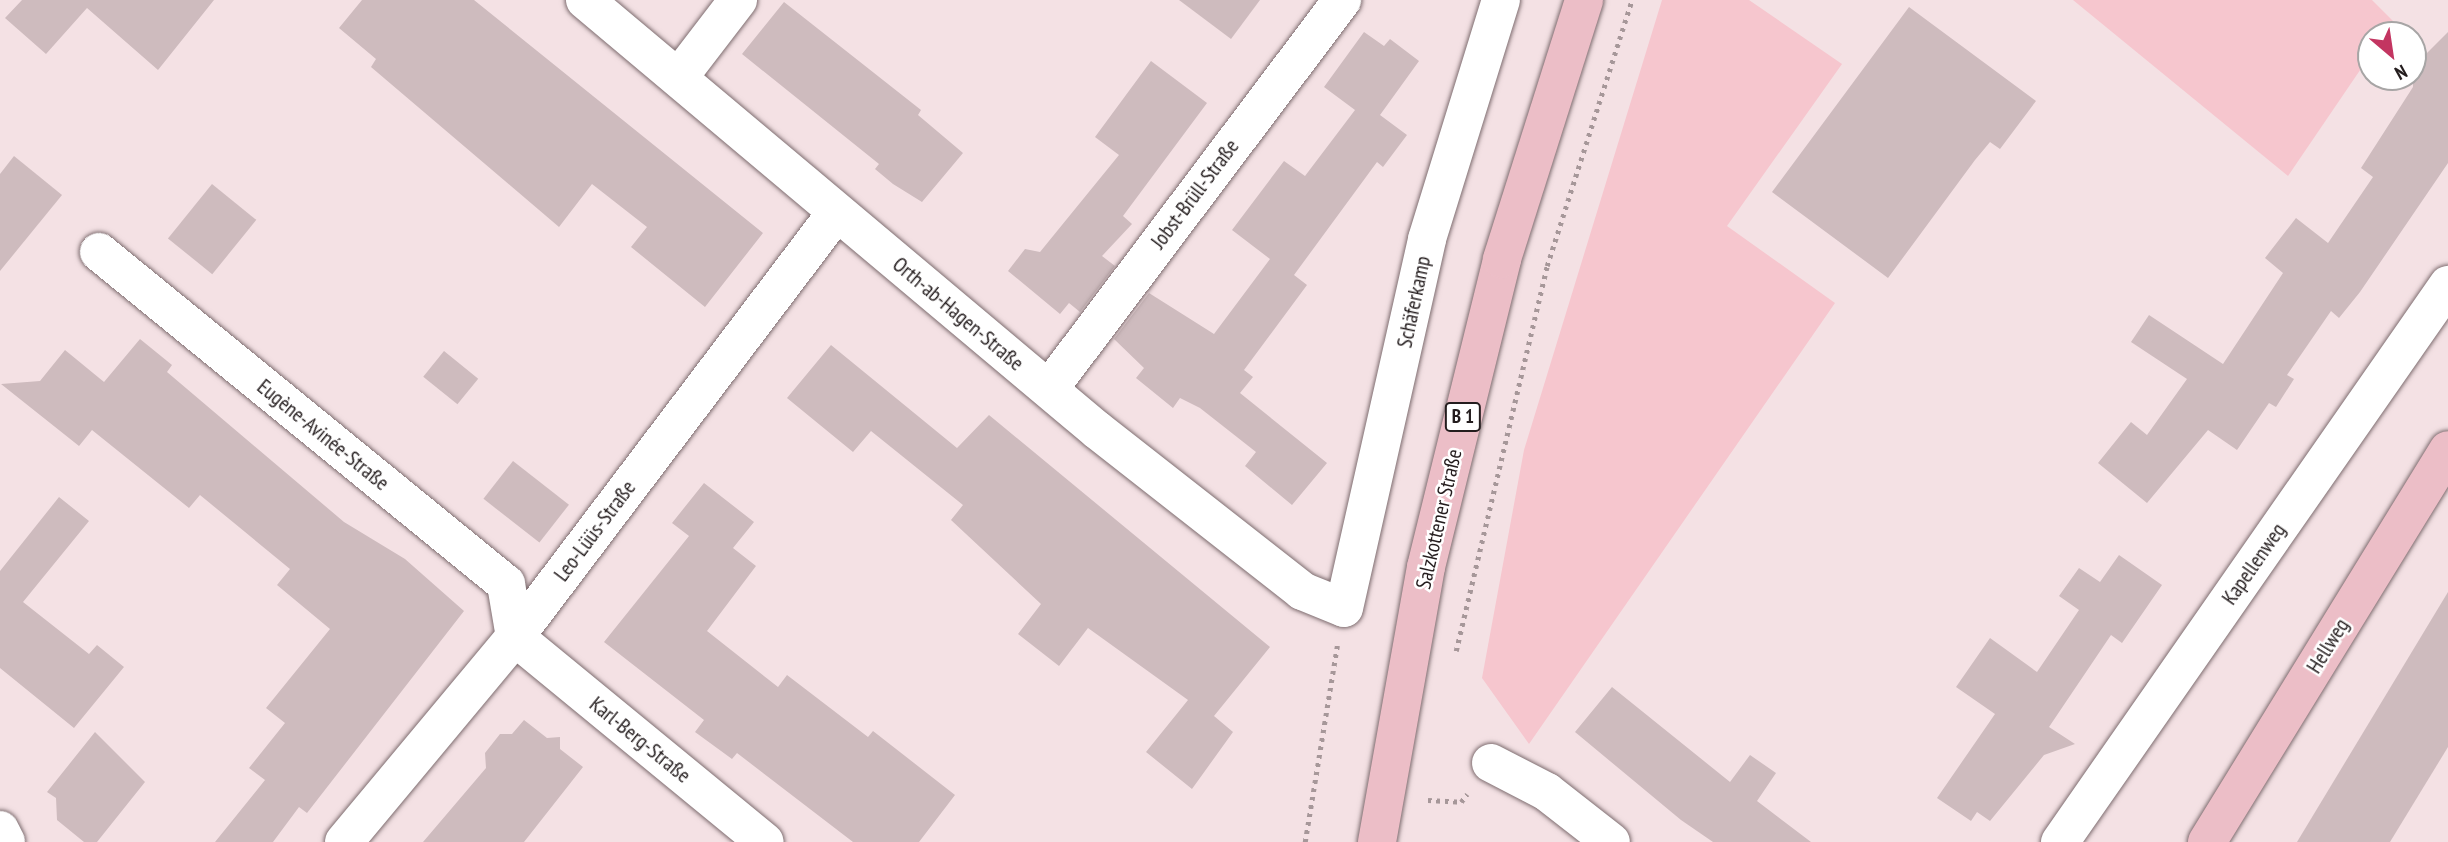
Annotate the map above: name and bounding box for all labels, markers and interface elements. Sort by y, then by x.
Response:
north arrow [2357,21,2427,91]
text: N [2391,60,2412,86]
street label: Jobst-Brüll-Straße [1146,134,1244,254]
street label: Orth-ab-Hagen-Straße [887,252,1029,376]
street label: Schäferkamp [1392,254,1436,350]
street label: Eugène-Avinée-Straße [252,374,394,496]
road number: B 1 [1444,402,1482,432]
street label: Salzkottener Straße [1411,447,1467,591]
street label: Leo-Lüüs-Straße [549,476,641,586]
street label: Kapellenweg [2217,518,2291,610]
street label: Hellweg [2302,614,2354,678]
street label: Karl-Berg-Straße [585,692,695,788]

